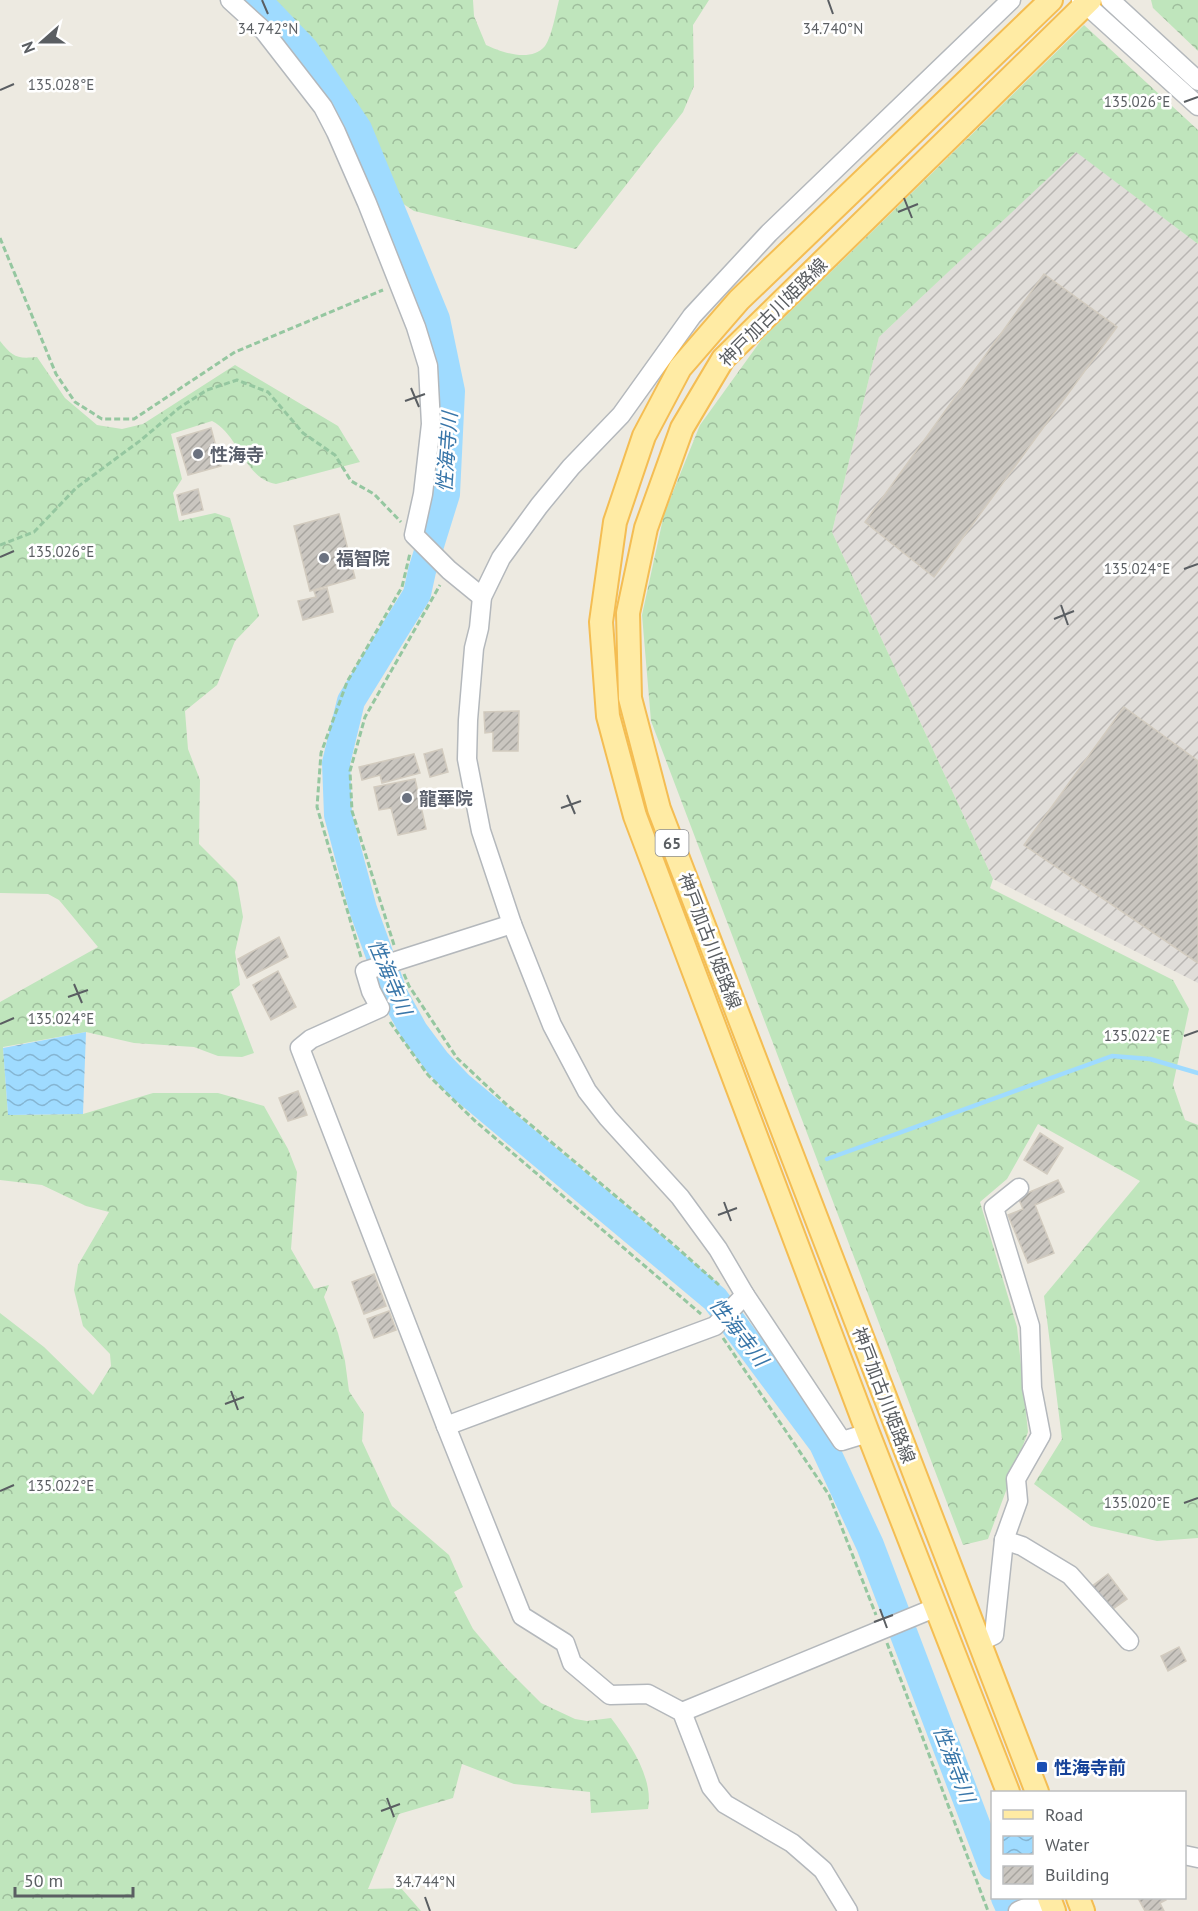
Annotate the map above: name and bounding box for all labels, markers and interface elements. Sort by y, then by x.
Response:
north arrow [12,12,72,72]
text: 34.742°N [238,19,298,38]
text: 34.740°N [803,19,863,38]
text: N [17,39,39,56]
text: 135.028°E [28,75,94,94]
text: 135.026°E [1104,92,1170,111]
street label: 神戸加古川姫路線 [714,253,832,371]
water label: 性海寺川 [431,409,463,493]
place label: 性海寺 [210,443,264,466]
marker: 性海寺 [191,447,205,461]
text: 135.026°E [28,542,94,561]
place label: 福智院 [336,547,390,570]
marker: 福智院 [317,551,331,565]
text: 135.024°E [1104,559,1170,578]
place label: 龍華院 [419,787,473,810]
marker: 龍華院 [400,791,414,805]
road number: 65 [656,830,688,856]
street label: 神戸加古川姫路線 [673,870,747,1012]
water label: 性海寺川 [362,935,418,1021]
text: 135.024°E [28,1009,94,1028]
text: 135.022°E [1104,1026,1170,1045]
water label: 性海寺川 [704,1292,775,1373]
street label: 神戸加古川姫路線 [847,1324,921,1466]
text: 135.022°E [28,1476,94,1495]
text: 135.020°E [1104,1493,1170,1512]
water label: 性海寺川 [928,1722,981,1808]
place label: 性海寺前 [1054,1756,1126,1779]
marker: 性海寺前 [1035,1760,1049,1774]
legend [991,1791,1186,1899]
text: Road [1045,1803,1083,1826]
text: Water [1045,1833,1089,1856]
scale bar [15,1860,134,1898]
text: Building [1045,1863,1109,1886]
text: 50 m [24,1869,63,1892]
text: 34.744°N [395,1872,455,1891]

